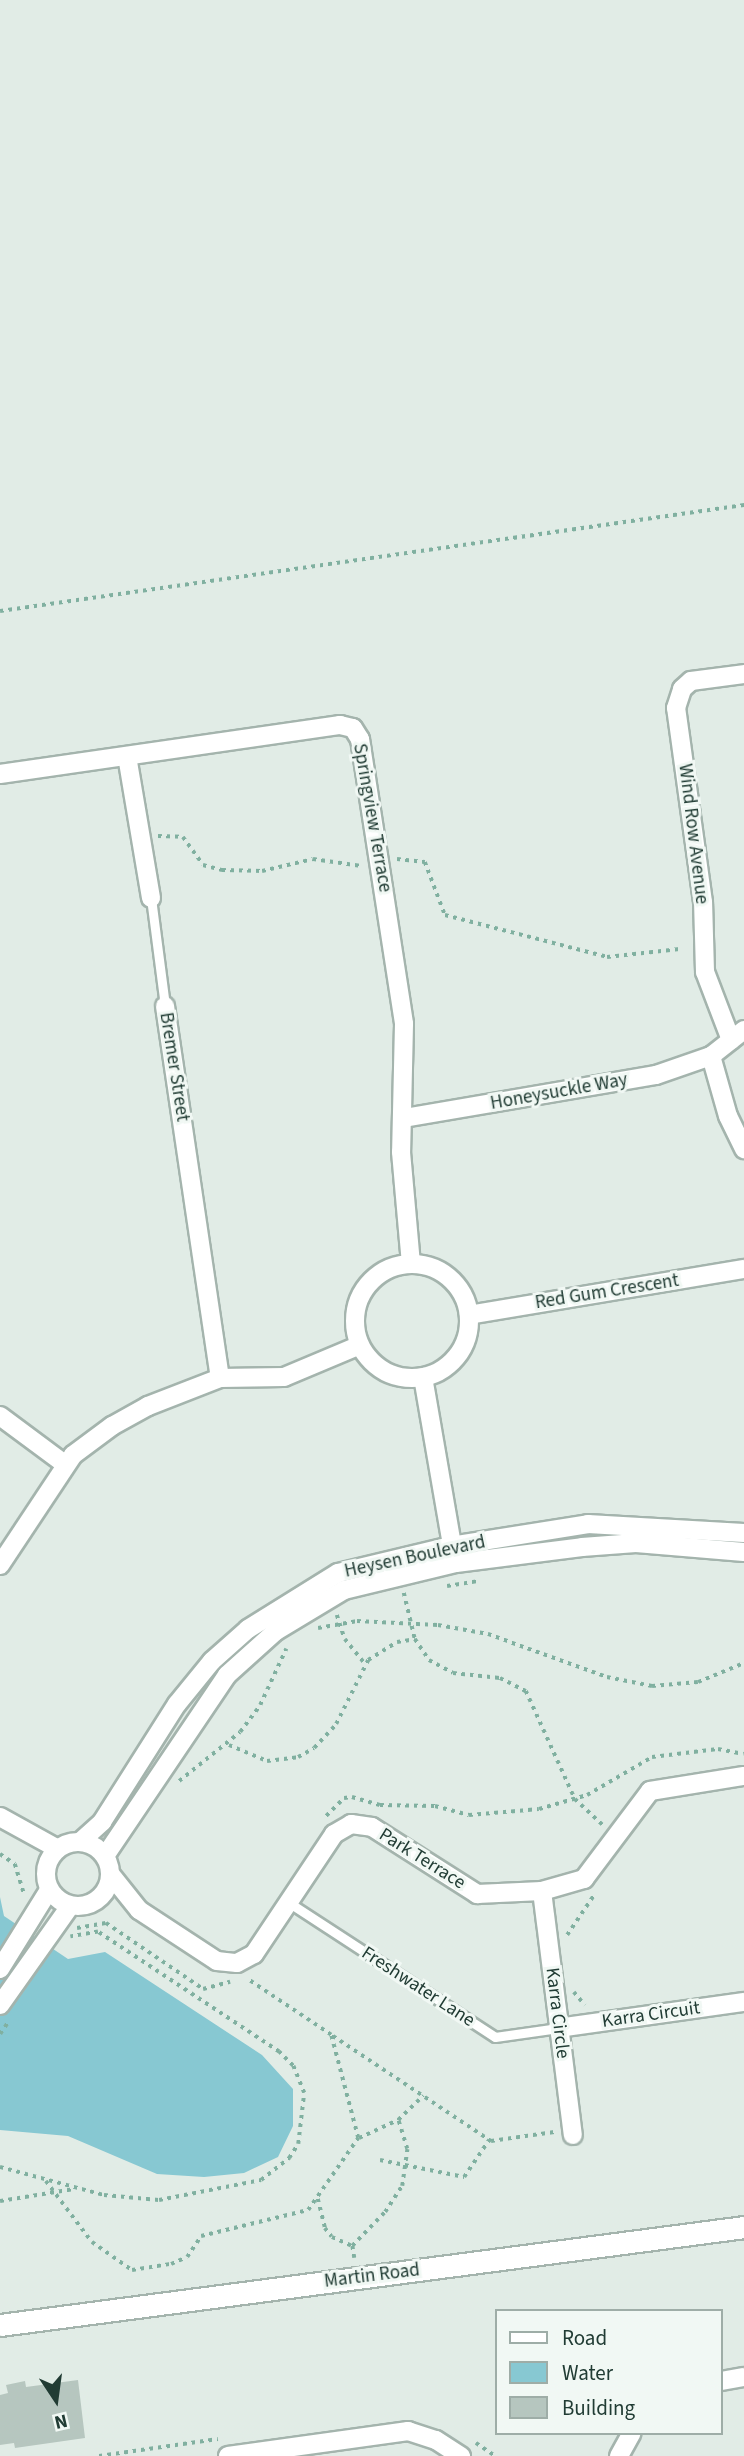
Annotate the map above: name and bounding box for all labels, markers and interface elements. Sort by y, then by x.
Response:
street label: Springview Terrace [348,742,396,894]
street label: Wind Row Avenue [673,763,713,905]
street label: Bremer Street [154,1011,194,1123]
street label: Honeysuckle Way [489,1069,629,1115]
street label: Red Gum Crescent [534,1269,680,1315]
street label: Heysen Boulevard [342,1531,488,1583]
street label: Park Terrace [375,1823,469,1895]
street label: Freshwater Lane [357,1942,479,2032]
street label: Karra Circle [540,1966,574,2060]
street label: Karra Circuit [601,1997,701,2033]
street label: Martin Road [323,2259,421,2293]
legend [496,2309,723,2435]
text: Road [562,2323,607,2353]
text: Water [562,2358,613,2388]
north arrow [21,2365,91,2435]
text: Building [562,2393,635,2423]
text: N [52,2406,70,2436]

